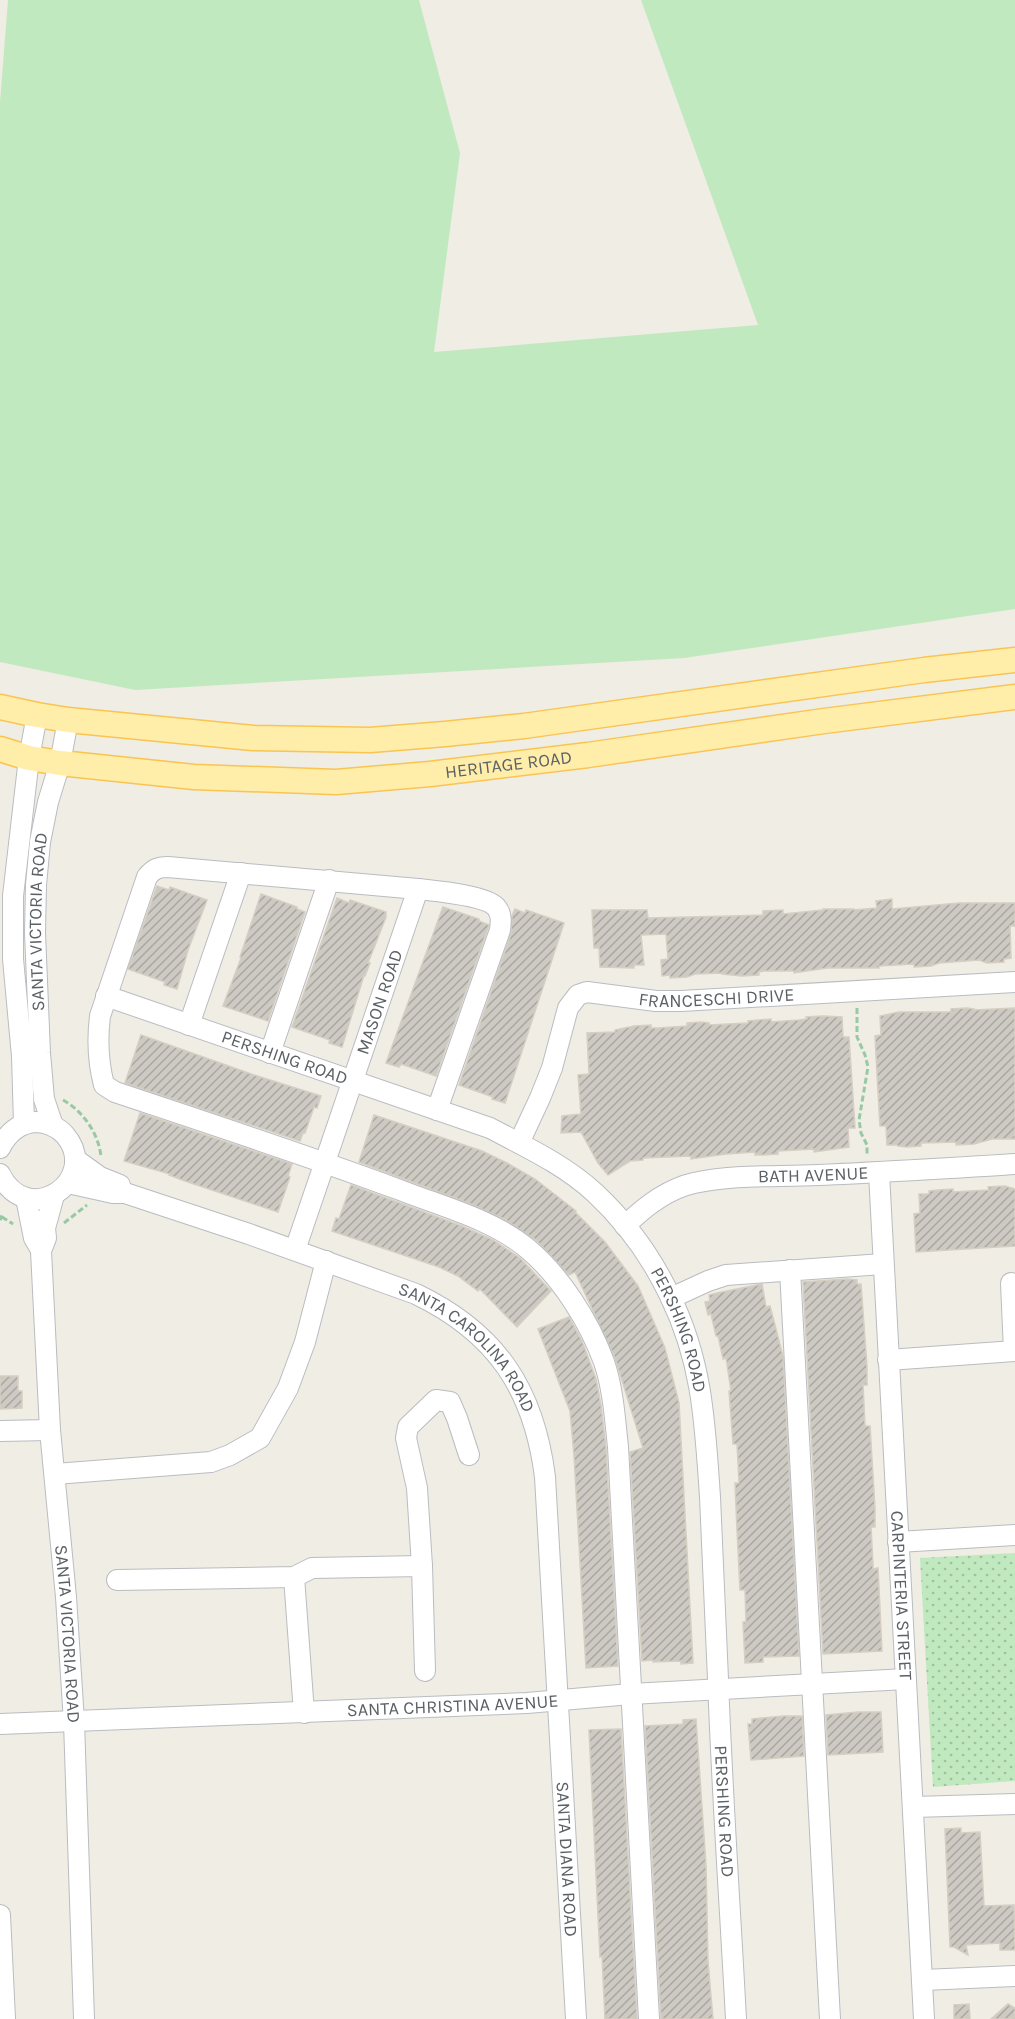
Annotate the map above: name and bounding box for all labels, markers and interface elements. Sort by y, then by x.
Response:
street label: HERITAGE ROAD [444,746,573,783]
street label: SANTA VICTORIA ROAD [24,831,53,1012]
street label: MASON ROAD [351,947,408,1057]
street label: FRANCESCHI DRIVE [637,984,795,1012]
street label: PERSHING ROAD [219,1026,351,1089]
street label: BATH AVENUE [758,1162,869,1187]
street label: PERSHING ROAD [646,1263,711,1394]
street label: SANTA CAROLINA ROAD [395,1278,540,1415]
street label: CARPINTERIA STREET [886,1510,917,1681]
street label: SANTA VICTORIA ROAD [50,1544,85,1724]
street label: SANTA CHRISTINA AVENUE [346,1689,559,1721]
street label: PERSHING ROAD [710,1745,739,1878]
street label: SANTA DIANA ROAD [551,1781,582,1937]

